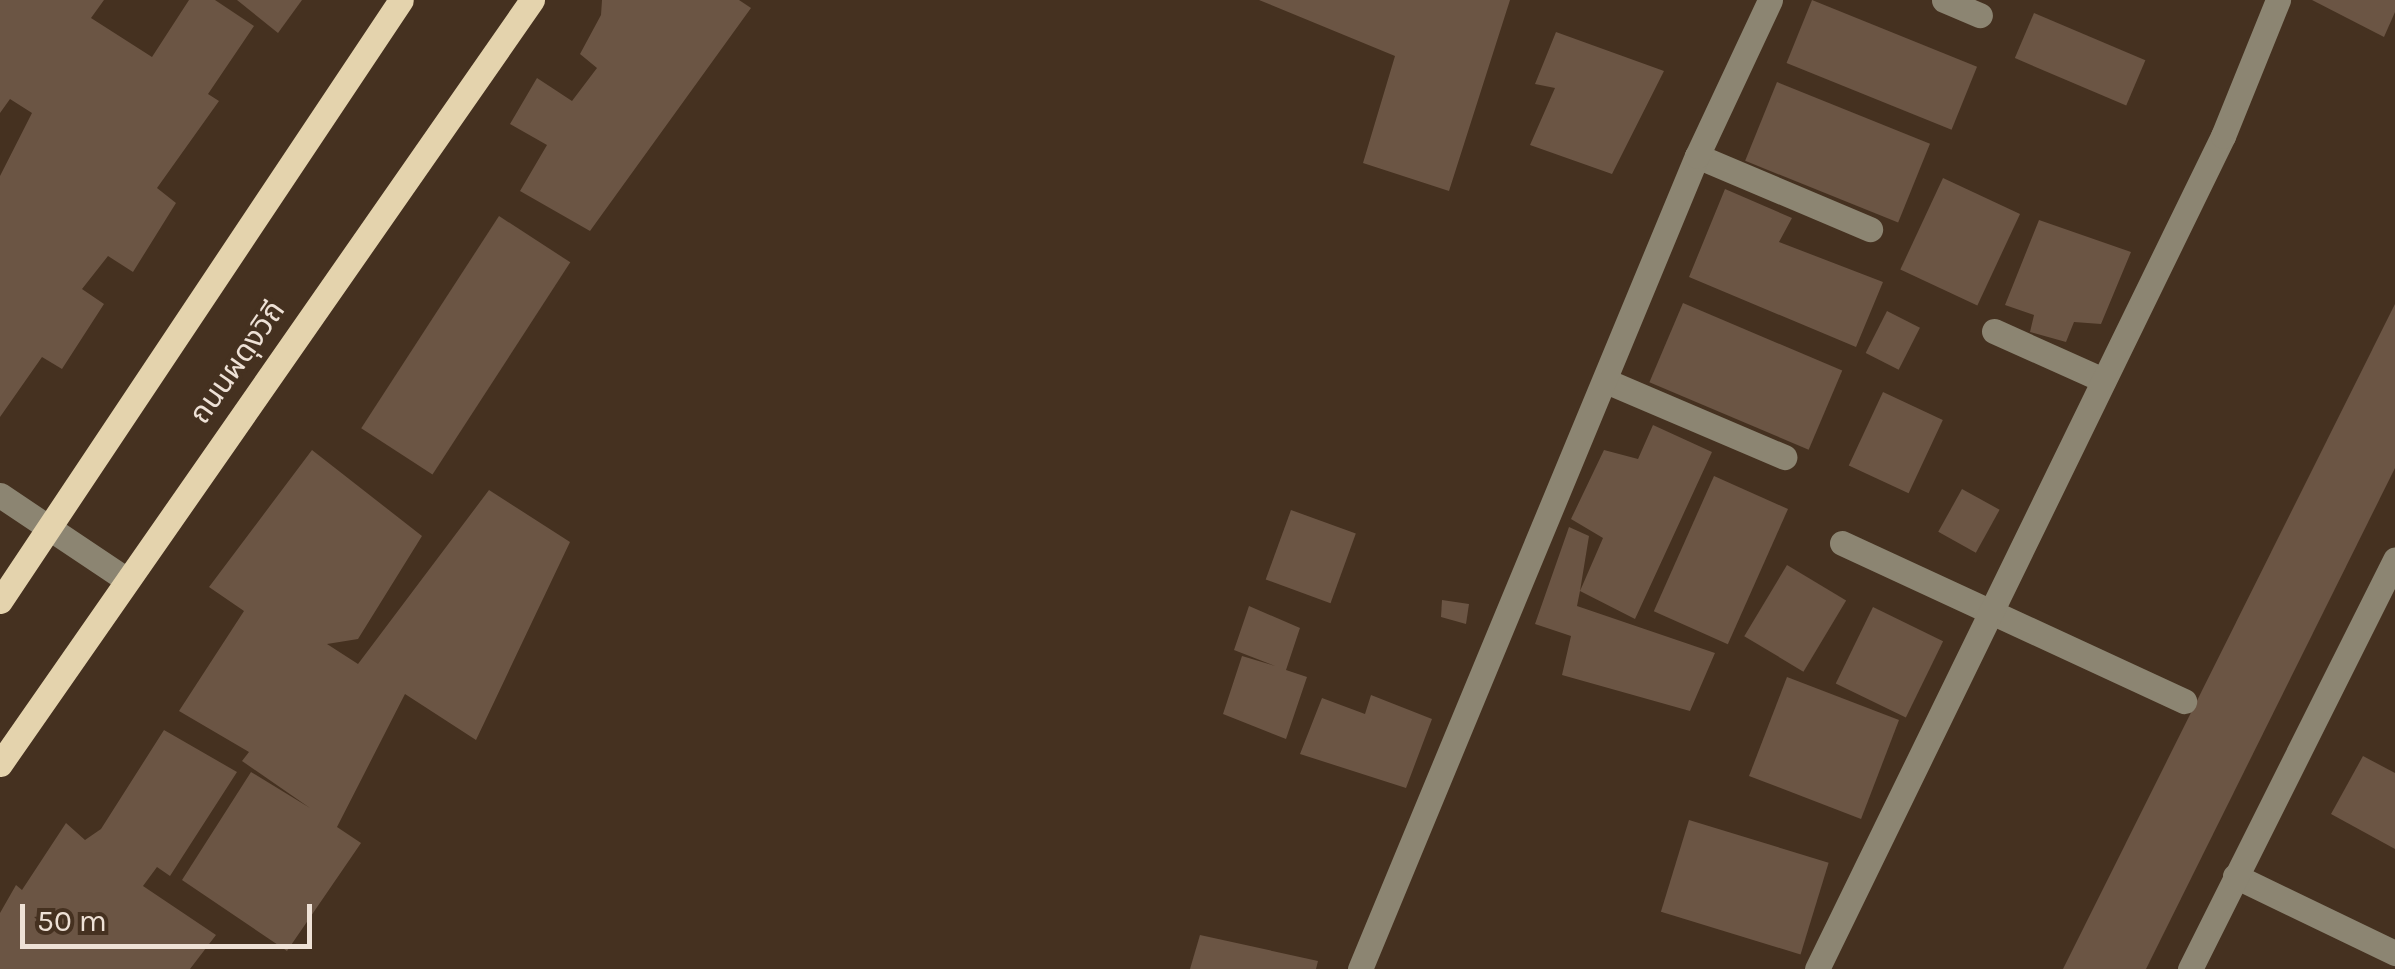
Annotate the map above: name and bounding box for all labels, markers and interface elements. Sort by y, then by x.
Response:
street label: ถนนผดุงวิถี [182,294,292,430]
scale bar [25,884,318,946]
text: 50 m [37,903,107,939]

